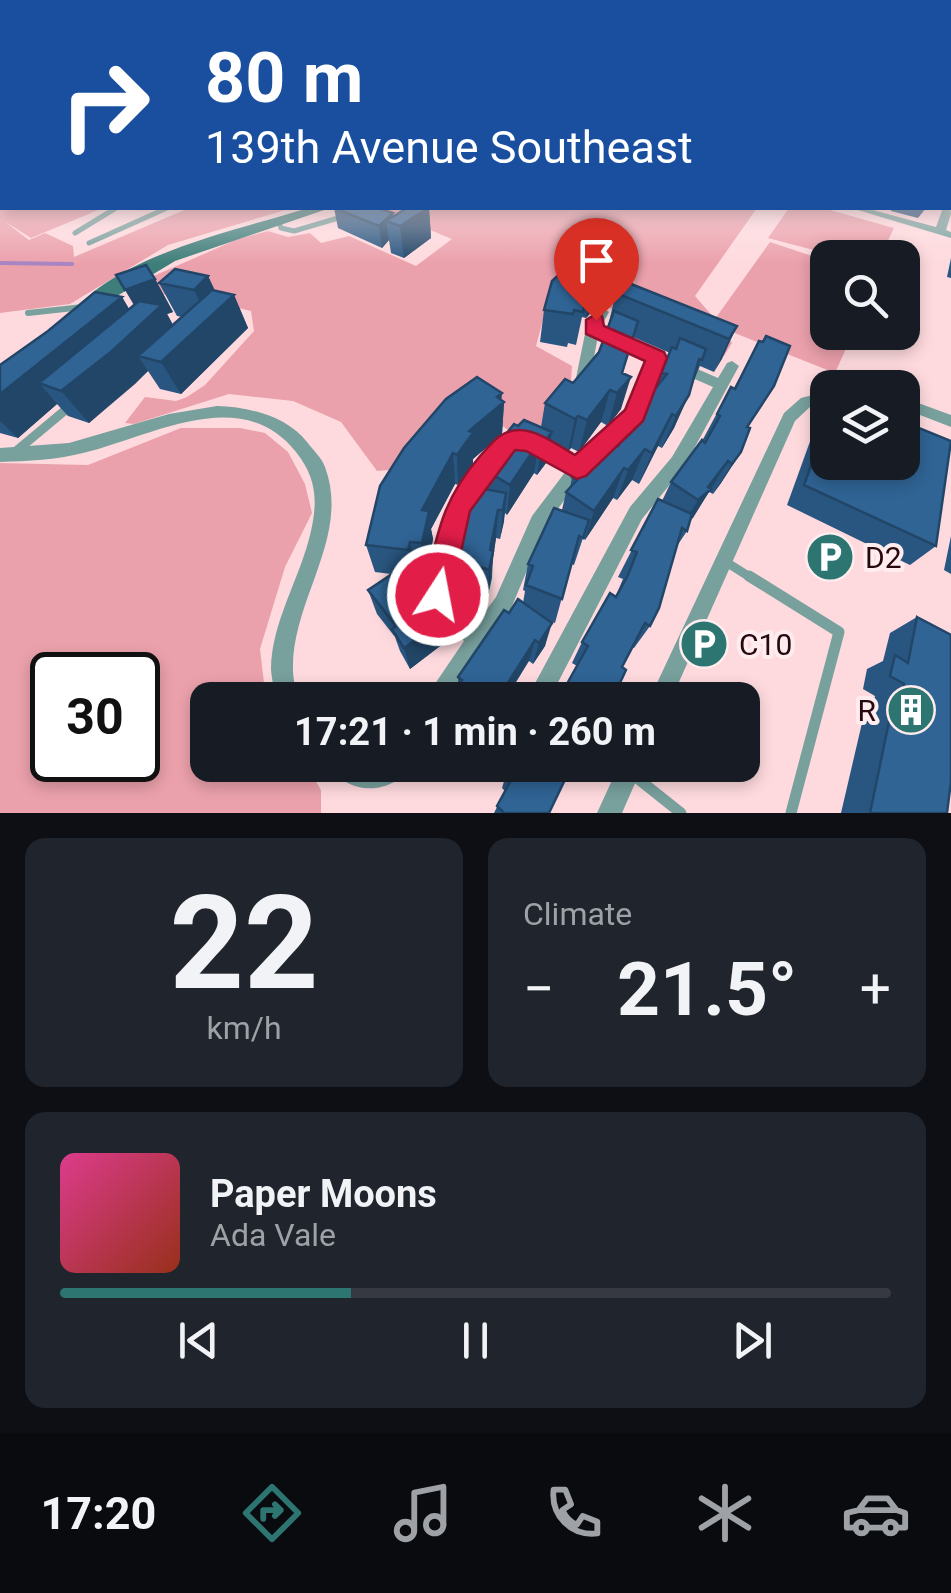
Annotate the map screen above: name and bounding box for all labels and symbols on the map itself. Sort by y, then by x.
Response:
pin [554,218,639,321]
parking icon: D2 [804,531,856,583]
place label: D2 [865,540,902,575]
position arrow [386,543,490,647]
parking icon: C10 [678,618,730,670]
place label: C10 [739,627,792,662]
speed limit sign: 30 [30,652,160,782]
building icon: R [885,684,937,736]
place label: R [858,693,876,728]

